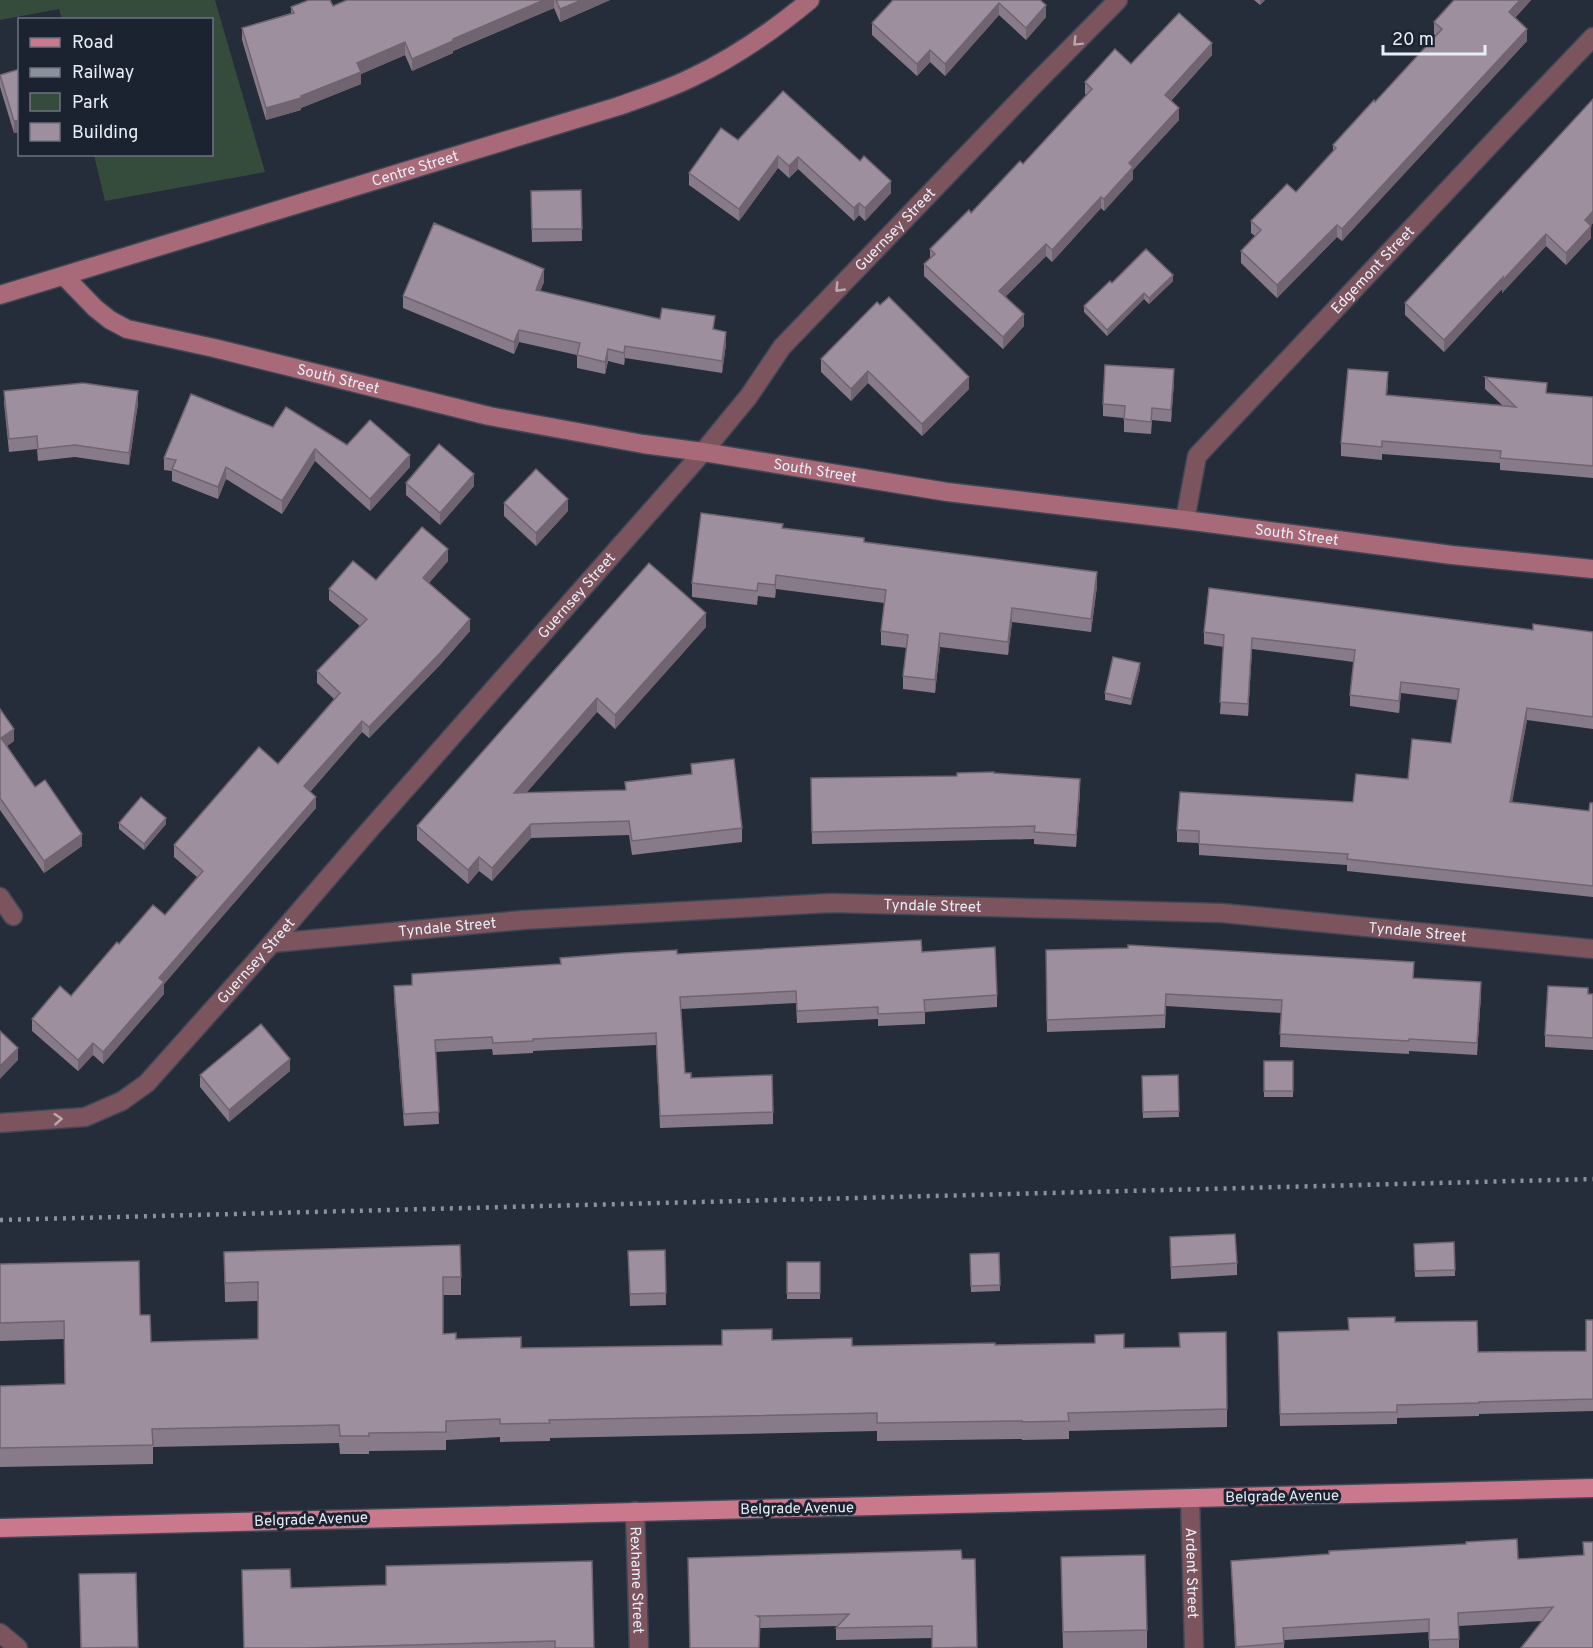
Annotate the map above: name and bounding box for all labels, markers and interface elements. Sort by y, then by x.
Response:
legend [18,18,213,156]
scale bar [1383,18,1485,56]
text: 20 m [1392,29,1434,52]
text: Road [72,32,114,55]
one-way arrow [1073,34,1084,45]
text: Railway [72,62,134,85]
text: Park [72,92,109,115]
text: Building [72,122,138,145]
street label: Centre Street [370,148,461,192]
street label: Guernsey Street [852,185,941,276]
street label: Edgemont Street [1328,223,1419,319]
one-way arrow [835,281,846,291]
street label: South Street [295,361,381,400]
street label: South Street [772,456,858,488]
street label: South Street [1254,521,1340,551]
street label: Guernsey Street [534,549,621,643]
street label: Tyndale Street [883,896,982,918]
street label: Tyndale Street [398,914,497,942]
street label: Guernsey Street [214,915,300,1009]
street label: Tyndale Street [1368,919,1467,948]
one-way arrow [54,1113,63,1126]
street label: Belgrade Avenue [1225,1487,1339,1508]
street label: Belgrade Avenue [740,1499,854,1520]
street label: Belgrade Avenue [254,1509,368,1532]
street label: Rexhame Street [624,1526,647,1634]
street label: Ardent Street [1180,1527,1201,1619]

